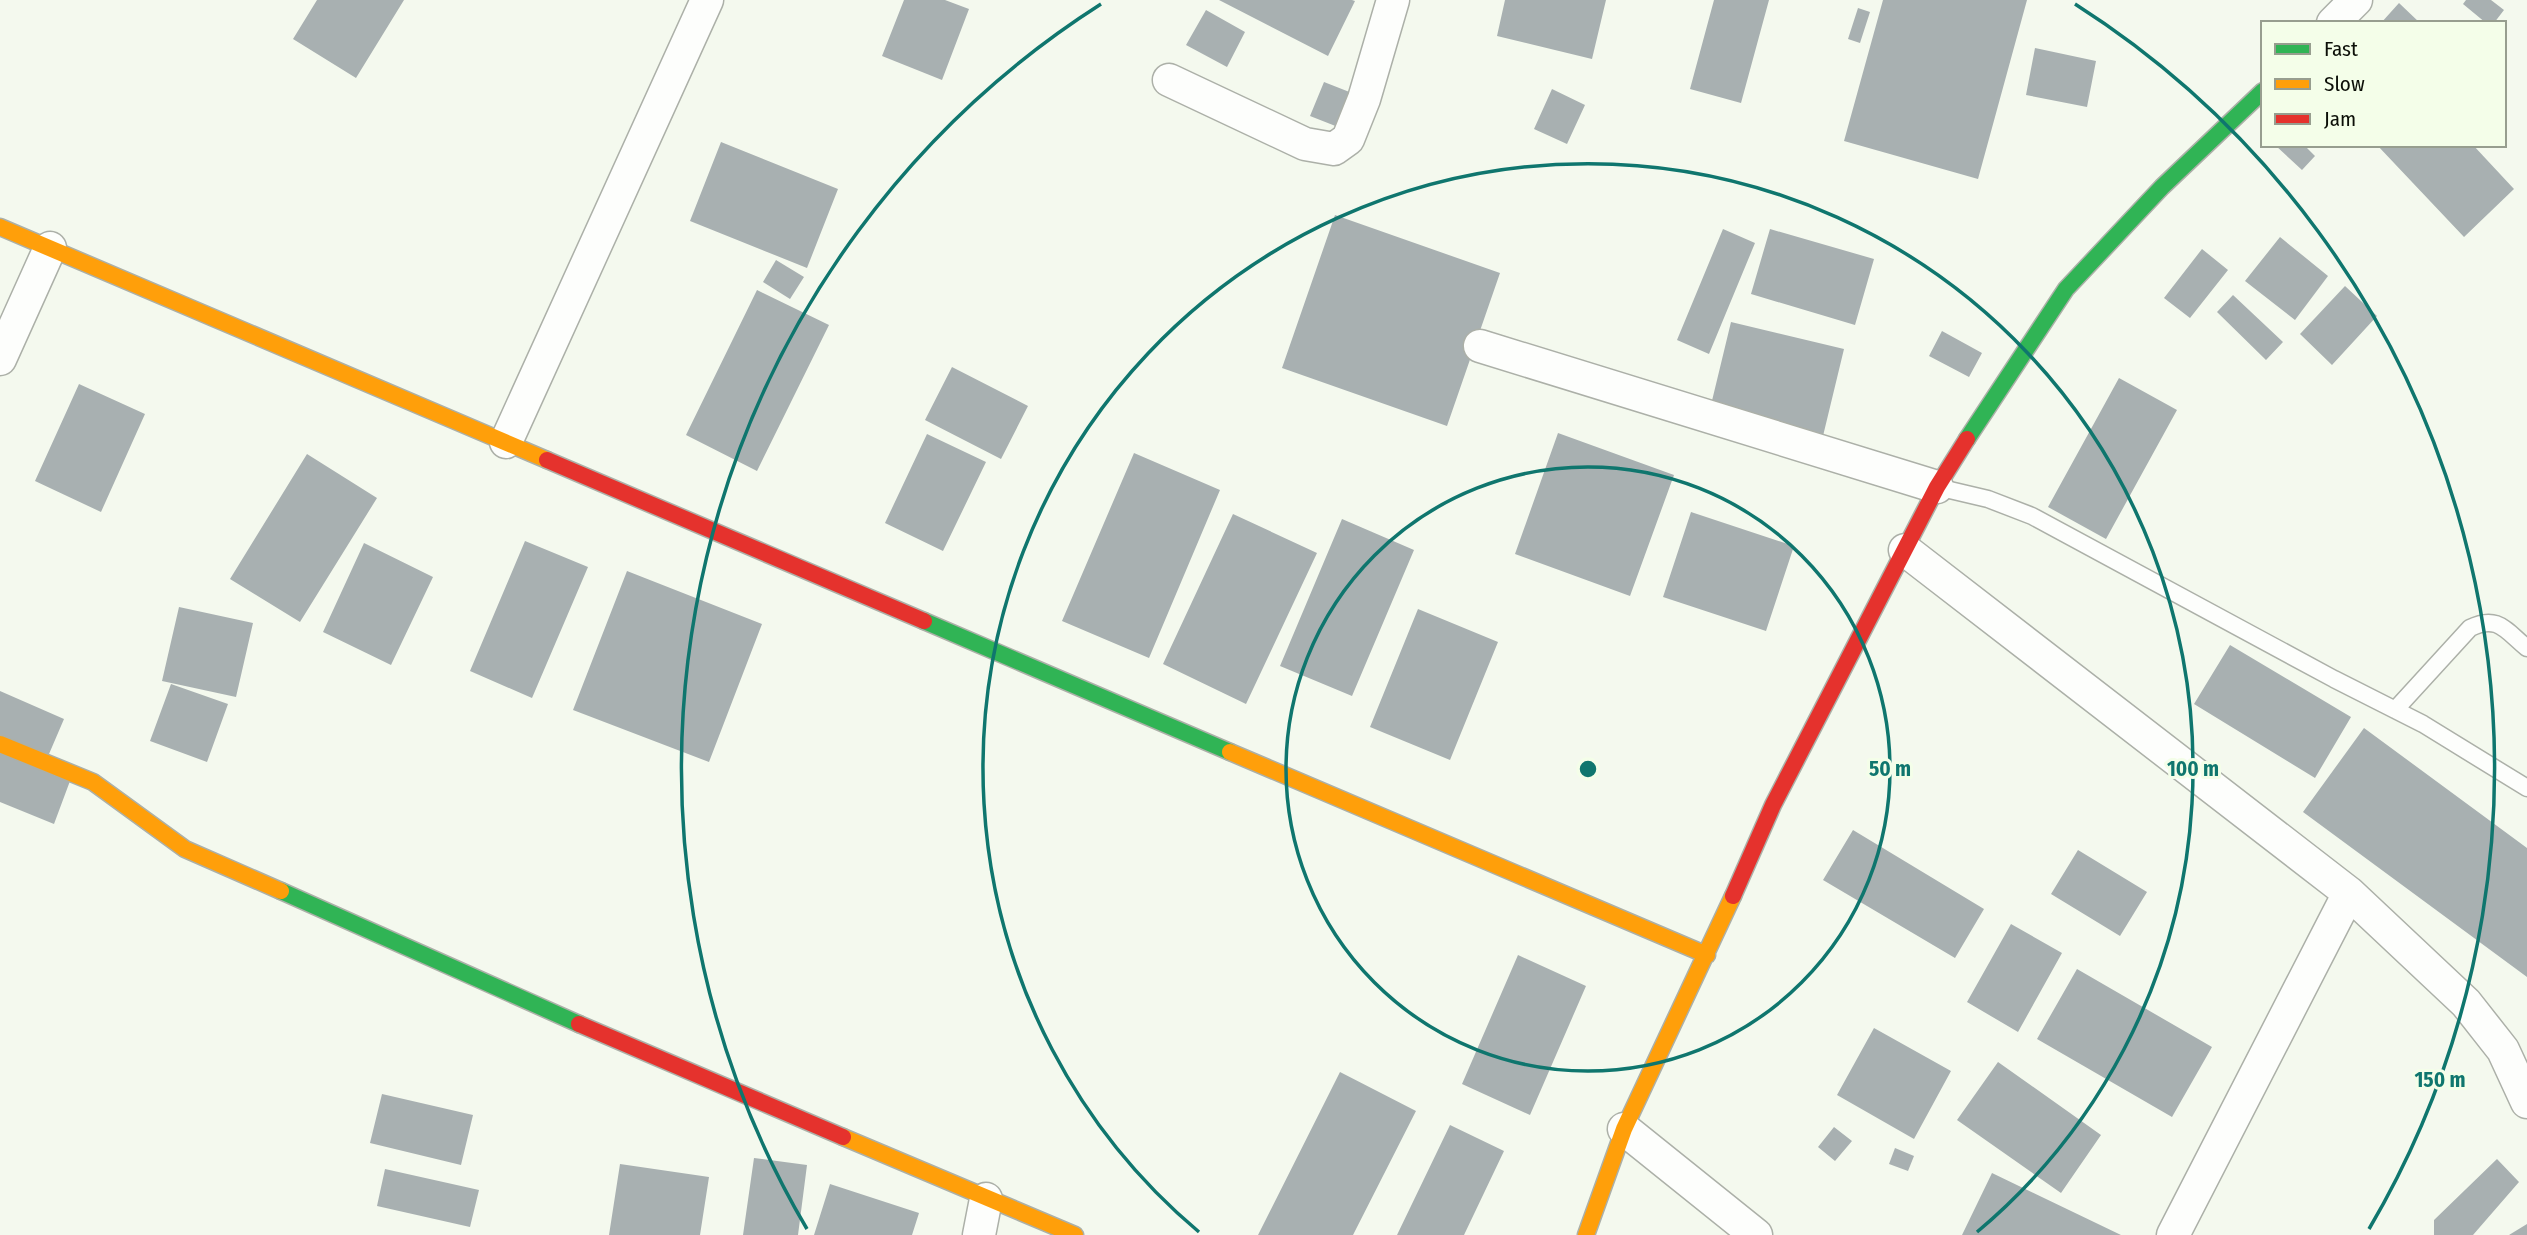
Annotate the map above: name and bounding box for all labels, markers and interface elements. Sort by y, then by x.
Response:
legend [2261,21,2506,147]
text: Fast [2324,36,2358,62]
text: Slow [2324,71,2365,97]
text: Jam [2324,106,2356,132]
text: 50 m [1869,756,1911,782]
text: 100 m [2167,756,2219,782]
centre of rings [1576,757,1600,781]
text: 150 m [2414,1067,2466,1093]

